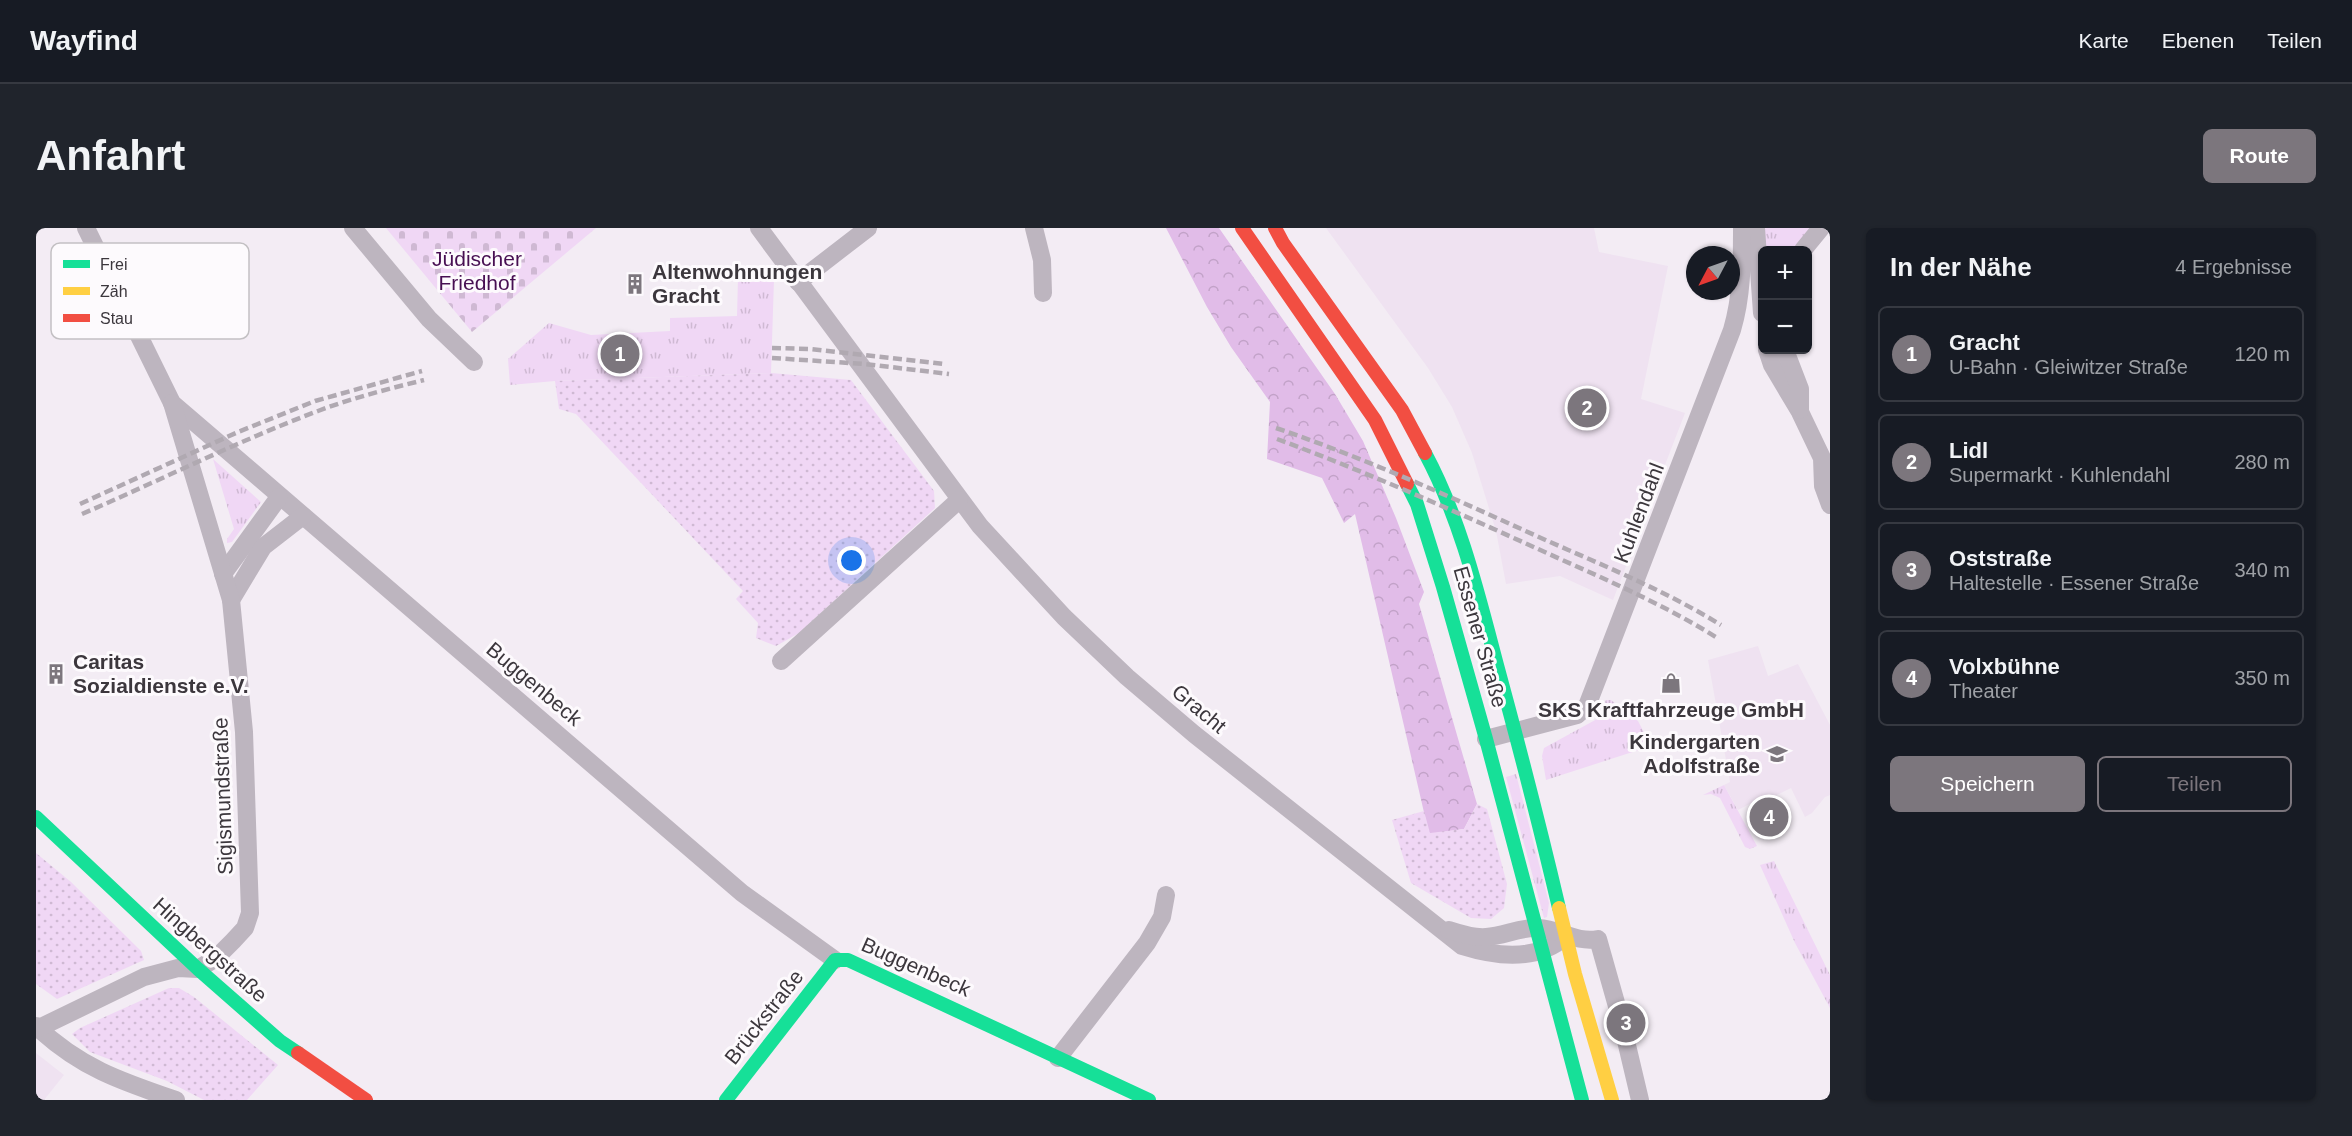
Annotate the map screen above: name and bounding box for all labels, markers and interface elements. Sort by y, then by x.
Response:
text: Wayfind [30,25,138,56]
text: Karte [2079,29,2129,52]
text: Ebenen [2162,29,2234,52]
text: Teilen [2267,29,2322,52]
button: Route [2203,129,2316,183]
text: Anfahrt [36,132,185,179]
legend [51,243,249,339]
north arrow [1686,246,1740,300]
map controls [1758,246,1812,354]
button: + [1758,246,1812,300]
park label: Jüdischer Friedhof [432,247,522,294]
text: In der Nähe [1890,252,2032,282]
text: Frei [100,256,128,273]
text: 4 Ergebnisse [2175,256,2292,278]
place label: Altenwohnungen Gracht [652,260,822,307]
building icon: Altenwohnungen Gracht [623,272,647,296]
text: Zäh [100,283,128,300]
button: − [1758,300,1812,354]
text: Stau [100,310,133,327]
text: Gracht [1949,330,2020,355]
pin: 1 [600,332,640,376]
text: 1 [1906,343,1917,365]
text: 120 m [2234,343,2290,365]
text: U-Bahn · Gleiwitzer Straße [1949,356,2188,378]
pin: 2 [1568,386,1606,430]
text: Lidl [1949,438,1988,463]
text: 2 [1906,451,1917,473]
text: 280 m [2234,451,2290,473]
street label: Kuhlendahl [1609,460,1668,566]
text: Supermarkt · Kuhlendahl [1949,464,2170,486]
your location [837,546,866,575]
text: Oststraße [1949,546,2052,571]
text: 3 [1906,559,1917,581]
text: 340 m [2234,559,2290,581]
street label: Essener Straße [1449,564,1512,710]
text: Haltestelle · Essener Straße [1949,572,2199,594]
street label: Buggenbeck [482,637,587,730]
place label: Caritas Sozialdienste e.V. [73,650,248,697]
text: Volxbühne [1949,654,2060,679]
building icon: Caritas Sozialdienste e.V. [44,662,68,686]
text: 4 [1906,667,1917,689]
text: 350 m [2234,667,2290,689]
shop icon: SKS Kraftfahrzeuge GmbH [1659,671,1683,695]
street label: Gracht [1168,680,1231,738]
text: Theater [1949,680,2018,702]
place label: SKS Kraftfahrzeuge GmbH [1538,698,1804,721]
street label: Sigismundstraße [208,717,237,875]
place label: Kindergarten Adolfstraße [1629,730,1760,777]
school or university icon: Kindergarten Adolfstraße [1765,742,1789,766]
button: Speichern [1890,756,2085,812]
button: Teilen [2097,756,2292,812]
pin: 4 [1750,794,1788,840]
street label: Hingbergstraße [149,893,272,1007]
street label: Buggenbeck [858,932,975,1001]
street label: Brückstraße [720,965,808,1068]
pin: 3 [1606,1000,1646,1046]

